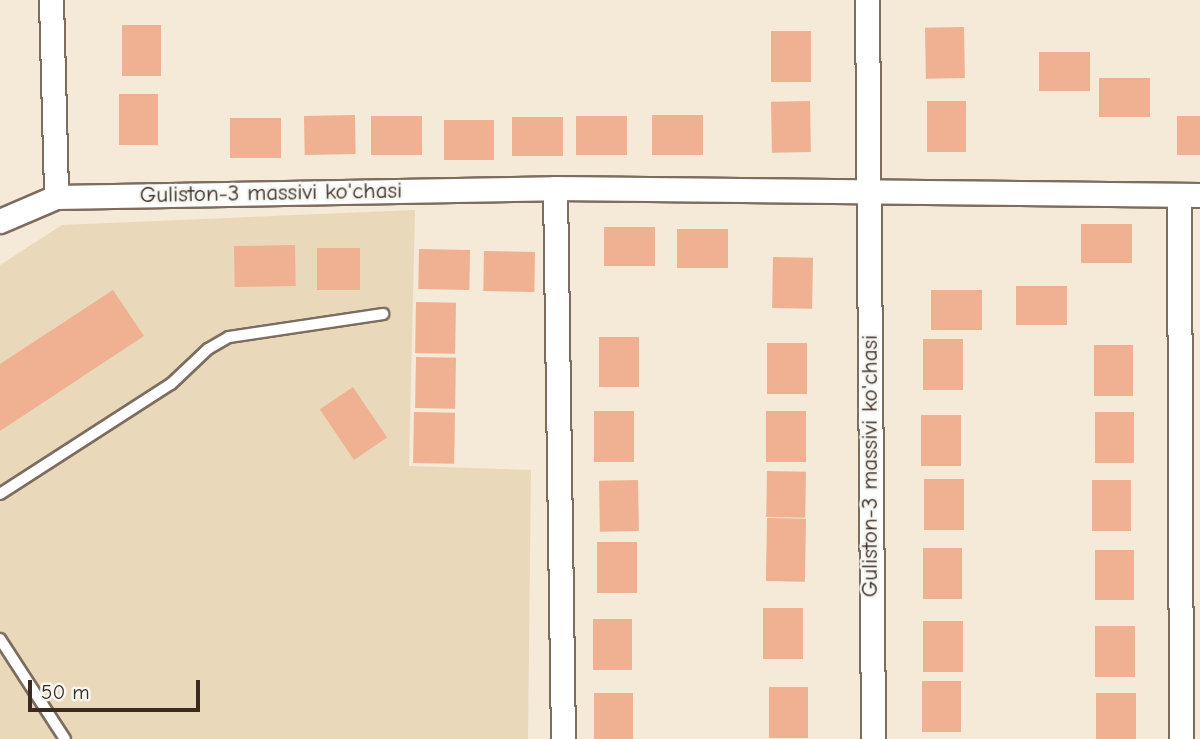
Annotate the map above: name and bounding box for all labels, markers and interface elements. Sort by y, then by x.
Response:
street label: Guliston-3 massivi ko'chasi [139,177,403,209]
street label: Guliston-3 massivi ko'chasi [856,335,884,597]
scale bar [32,666,203,710]
text: 50 m [41,680,90,704]

